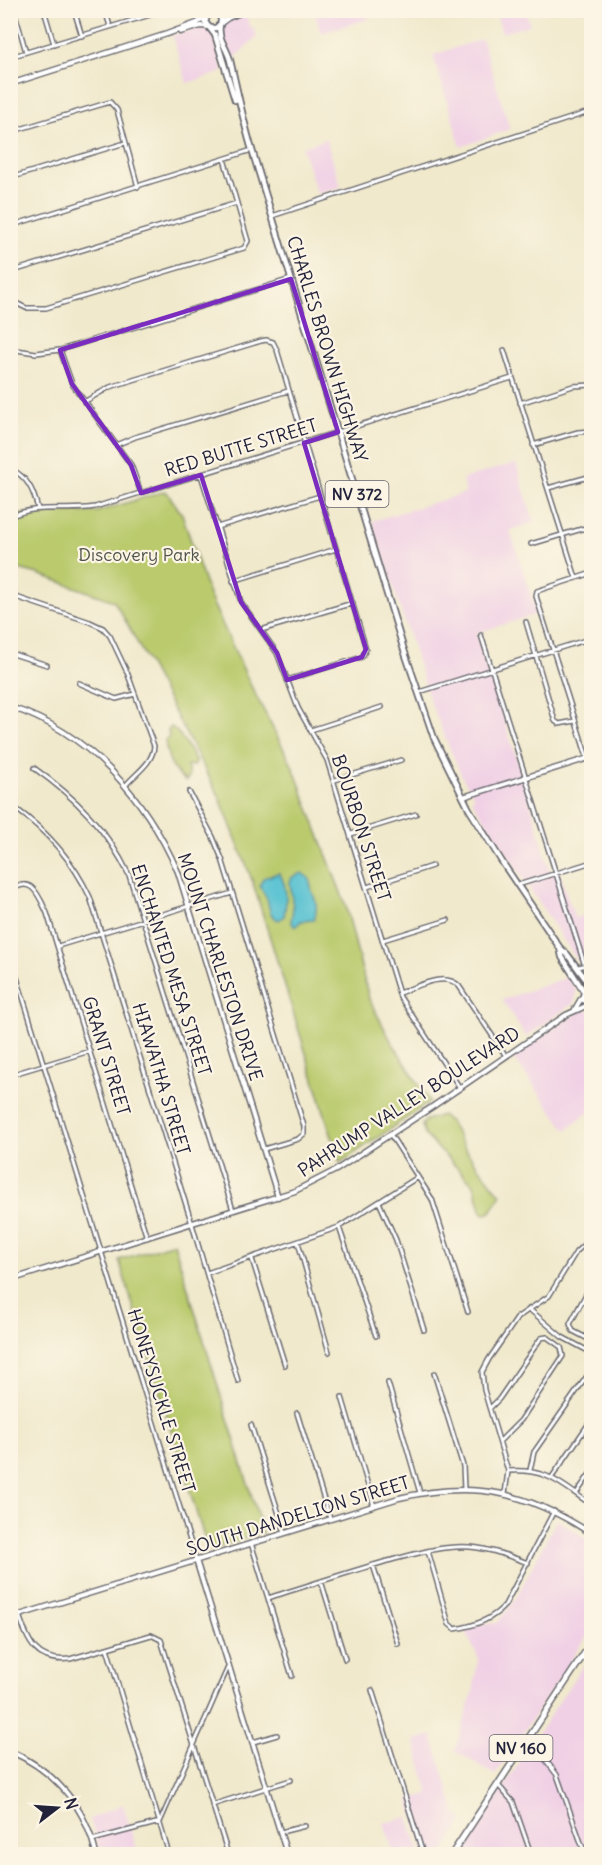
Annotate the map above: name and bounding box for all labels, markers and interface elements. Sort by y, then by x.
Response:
street label: CHARLES BROWN HIGHWAY [282,233,373,465]
street label: RED BUTTE STREET [162,413,320,482]
road number: NV 372 [326,481,388,507]
park label: Discovery Park [78,543,200,566]
street label: BOURBON STREET [327,751,396,904]
street label: MOUNT CHARLESTON DRIVE [173,850,268,1084]
street label: ENCHANTED MESA STREET [126,861,217,1078]
street label: GRANT STREET [77,993,136,1118]
street label: HIAWATHA STREET [127,1000,196,1158]
street label: PAHRUMP VALLEY BOULEVARD [293,1021,524,1182]
street label: HONEYSUCKLE STREET [123,1306,200,1496]
street label: SOUTH DANDELION STREET [183,1471,412,1560]
road number: NV 160 [490,1735,552,1761]
north arrow [27,1778,87,1838]
text: N [60,1795,83,1812]

